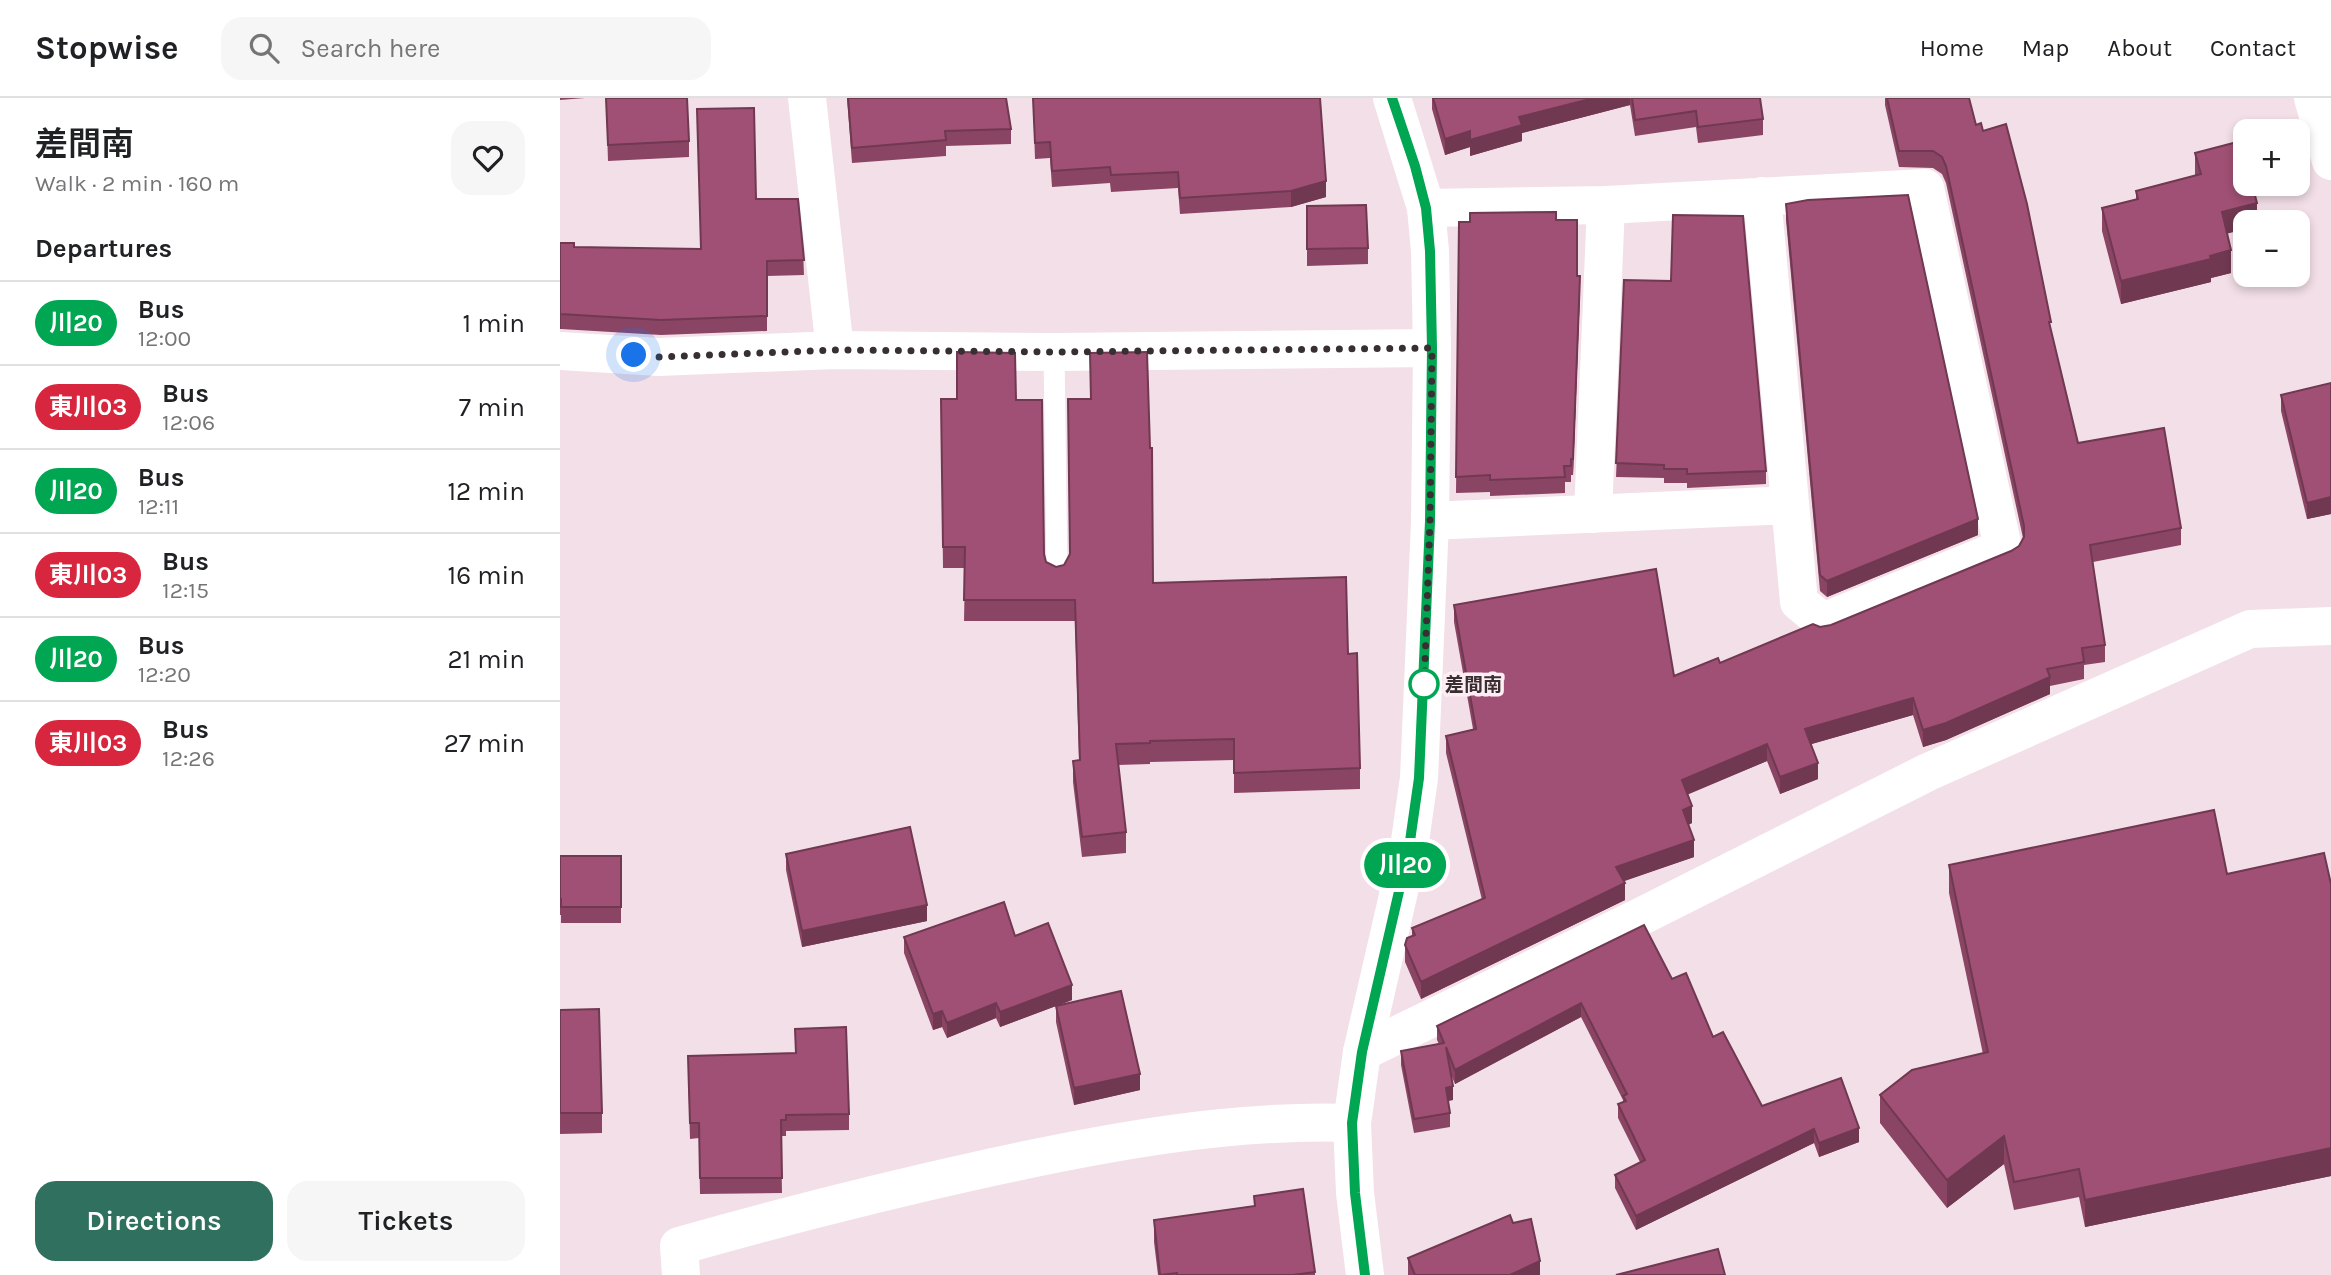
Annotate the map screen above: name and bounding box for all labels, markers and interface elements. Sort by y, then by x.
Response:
search box [221,17,711,80]
text: Stopwise [35,29,179,67]
icon: search [245,29,283,67]
text: Search here [301,33,440,64]
text: Home [1920,34,1984,62]
text: Map [2022,34,2069,62]
text: About [2107,34,2172,62]
text: Contact [2210,34,2296,62]
map controls [2233,119,2310,287]
button: + [2233,119,2310,196]
button: heart [451,121,525,195]
text: 差間南 [35,125,134,163]
text: Walk · 2 min · 160 m [35,170,239,197]
button: − [2233,210,2310,287]
text: Departures [35,233,172,264]
text: Bus [138,294,185,325]
text: 1 min [462,308,525,339]
text: 川20 [49,309,103,337]
text: 12:00 [138,325,191,352]
your location [616,337,651,372]
text: Bus [162,378,209,409]
text: 7 min [459,392,525,423]
text: 東川03 [49,393,127,421]
text: 12:06 [162,409,215,436]
text: Bus [138,462,185,493]
text: 12 min [447,476,525,507]
text: 川20 [49,477,103,505]
text: 12:11 [138,493,179,520]
text: Bus [162,546,209,577]
text: 16 min [448,560,525,591]
text: 東川03 [49,561,127,589]
text: 12:15 [162,577,209,604]
text: Bus [138,630,185,661]
text: 21 min [447,644,525,675]
text: 川20 [49,645,103,673]
text: 12:20 [138,661,191,688]
marker: 差間南 [1409,669,1439,699]
place label: 差間南 [1445,674,1502,696]
text: Bus [162,714,209,745]
text: 27 min [444,728,525,759]
text: 東川03 [49,729,127,757]
text: 12:26 [162,745,215,772]
line badge: 川20 [1365,842,1445,888]
text: 川20 [1378,851,1432,879]
button: Directions [35,1181,273,1261]
button: Tickets [287,1181,525,1261]

